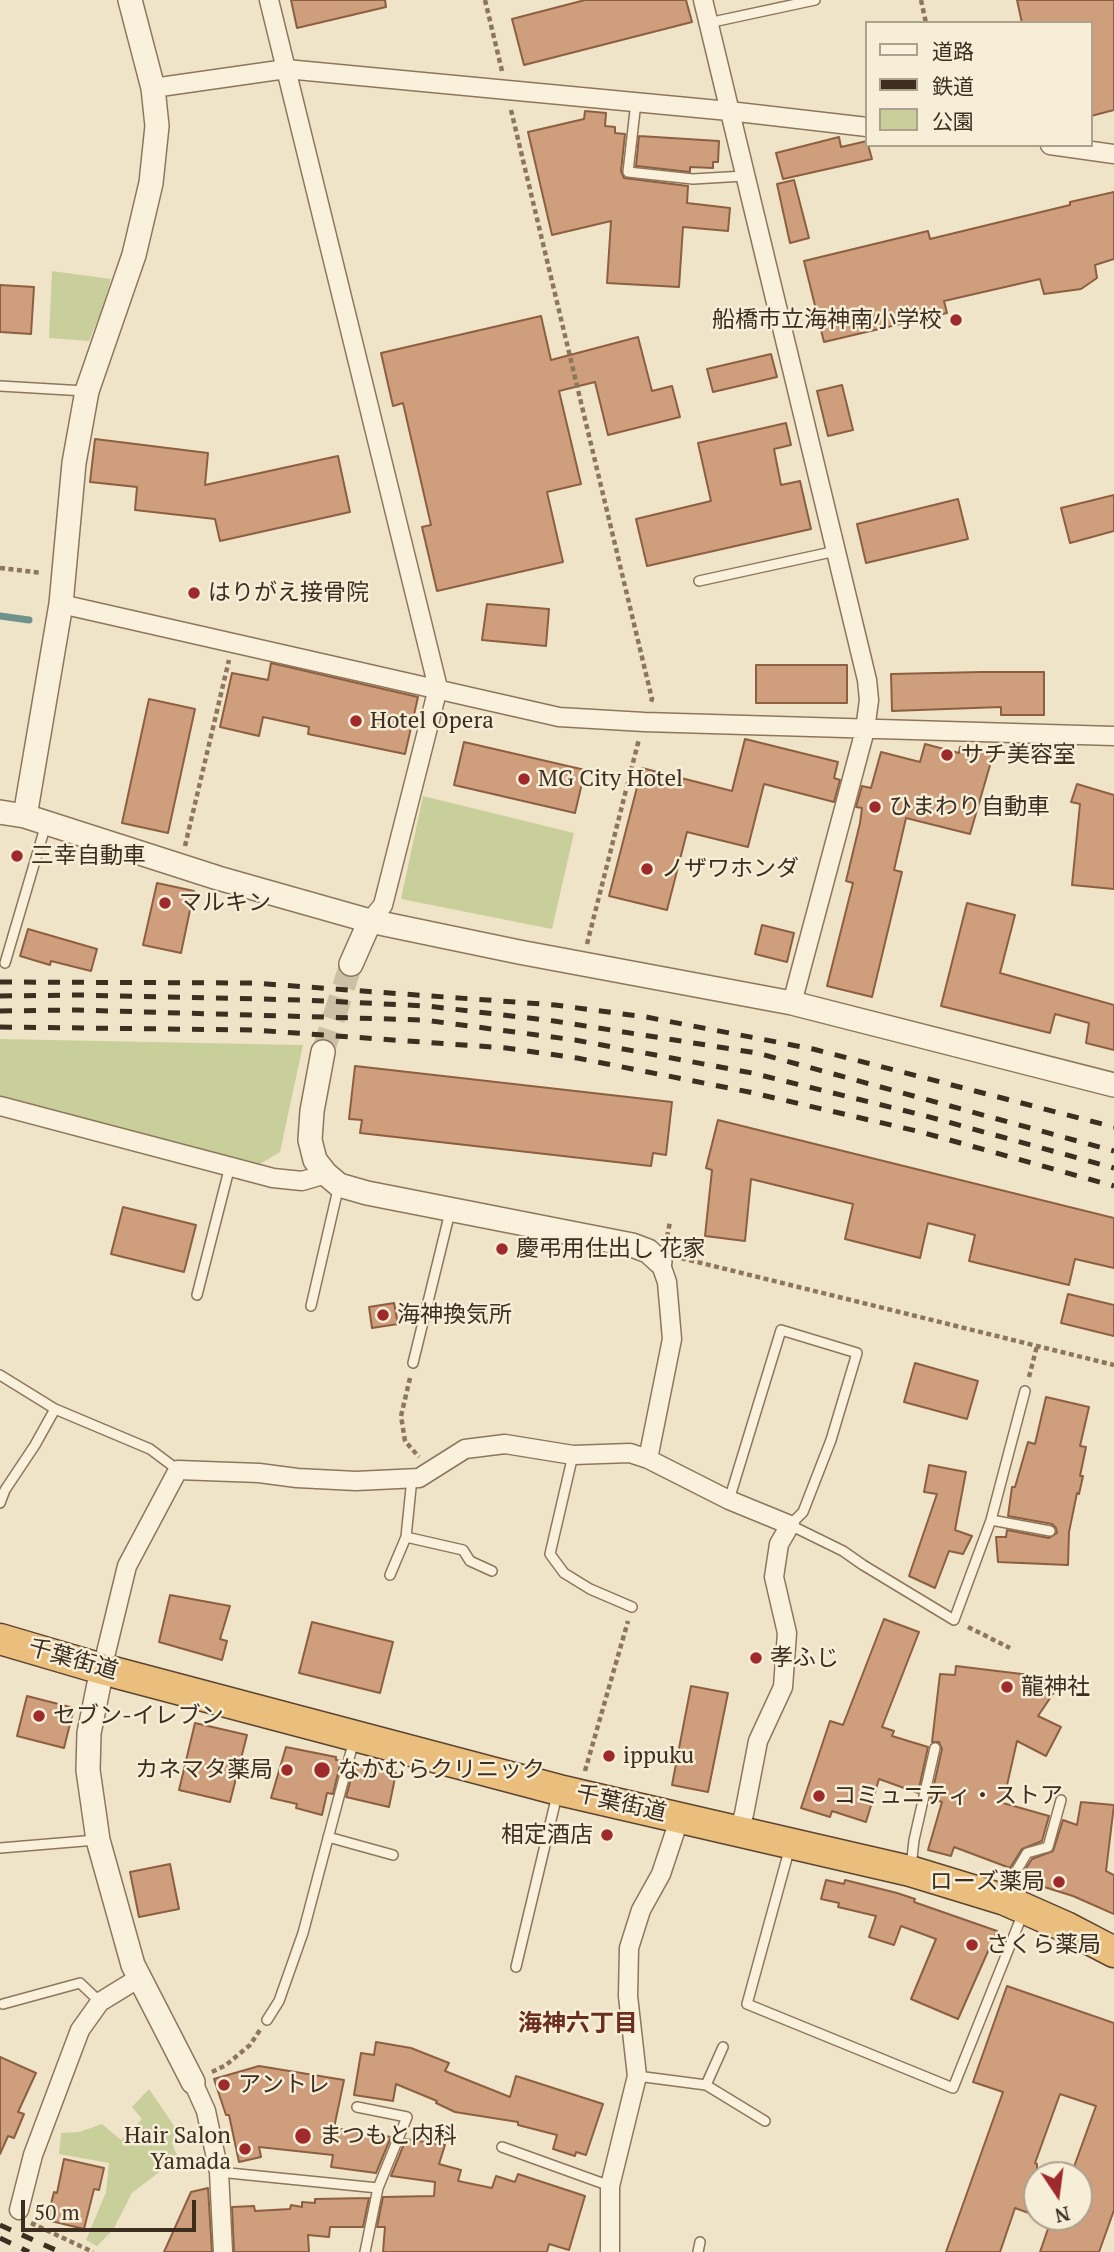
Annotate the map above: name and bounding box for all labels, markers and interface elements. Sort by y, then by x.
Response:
legend [866,21,1093,147]
text: 道路 [932,37,974,65]
text: 鉄道 [932,72,974,100]
text: 公園 [932,107,974,135]
place label: 船橋市立海神南小学校 [712,306,942,334]
marker: 船橋市立海神南小学校 [948,312,964,328]
place label: はりがえ接骨院 [208,579,369,607]
marker: はりがえ接骨院 [186,585,202,601]
place label: Hotel Opera [370,707,494,735]
marker: Hotel Opera [348,713,364,729]
place label: サチ美容室 [961,741,1076,769]
marker: サチ美容室 [939,747,955,763]
place label: MG City Hotel [538,765,683,793]
marker: MG City Hotel [516,771,532,787]
place label: ひまわり自動車 [889,793,1050,821]
marker: ひまわり自動車 [867,799,883,815]
place label: 三幸自動車 [31,842,146,870]
marker: 三幸自動車 [9,848,25,864]
place label: ノザワホンダ [661,855,799,883]
marker: ノザワホンダ [639,861,655,877]
place label: マルキン [179,889,271,917]
marker: マルキン [157,895,173,911]
place label: 慶弔用仕出し 花家 [516,1235,706,1263]
marker: 慶弔用仕出し 花家 [494,1241,510,1257]
place label: 海神換気所 [397,1301,512,1329]
marker: 海神換気所 [375,1307,391,1323]
street label: 千葉街道 [25,1634,121,1686]
place label: 孝ふじ [770,1644,839,1672]
marker: 孝ふじ [748,1650,764,1666]
place label: 龍神社 [1021,1673,1090,1701]
marker: 龍神社 [999,1679,1015,1695]
place label: セブン-イレブン [53,1702,224,1730]
marker: セブン-イレブン [31,1708,47,1724]
place label: ippuku [623,1742,694,1770]
marker: ippuku [601,1748,617,1764]
place label: カネマタ薬局 [135,1756,273,1784]
place label: なかむらクリニック [338,1756,545,1784]
marker: なかむらクリニック [312,1760,332,1780]
marker: カネマタ薬局 [279,1762,295,1778]
street label: 千葉街道 [573,1780,669,1828]
place label: コミュニティ・ストア [833,1782,1063,1810]
marker: コミュニティ・ストア [811,1788,827,1804]
place label: 相定酒店 [501,1821,593,1849]
marker: 相定酒店 [599,1827,615,1843]
place label: ローズ薬局 [930,1868,1045,1896]
marker: ローズ薬局 [1051,1874,1067,1890]
place label: さくら薬局 [986,1931,1101,1959]
marker: さくら薬局 [964,1937,980,1953]
district label: 海神六丁目 [518,2010,638,2038]
place label: アントレ [238,2071,330,2099]
marker: アントレ [216,2077,232,2093]
place label: Hair Salon Yamada [124,2122,231,2176]
place label: まつもと内科 [319,2122,457,2150]
marker: まつもと内科 [293,2126,313,2146]
marker: Hair Salon Yamada [237,2141,253,2157]
north arrow [1023,2161,1093,2231]
scale bar [24,2186,200,2230]
text: 50 m [34,2198,80,2226]
text: N [1053,2201,1072,2229]

